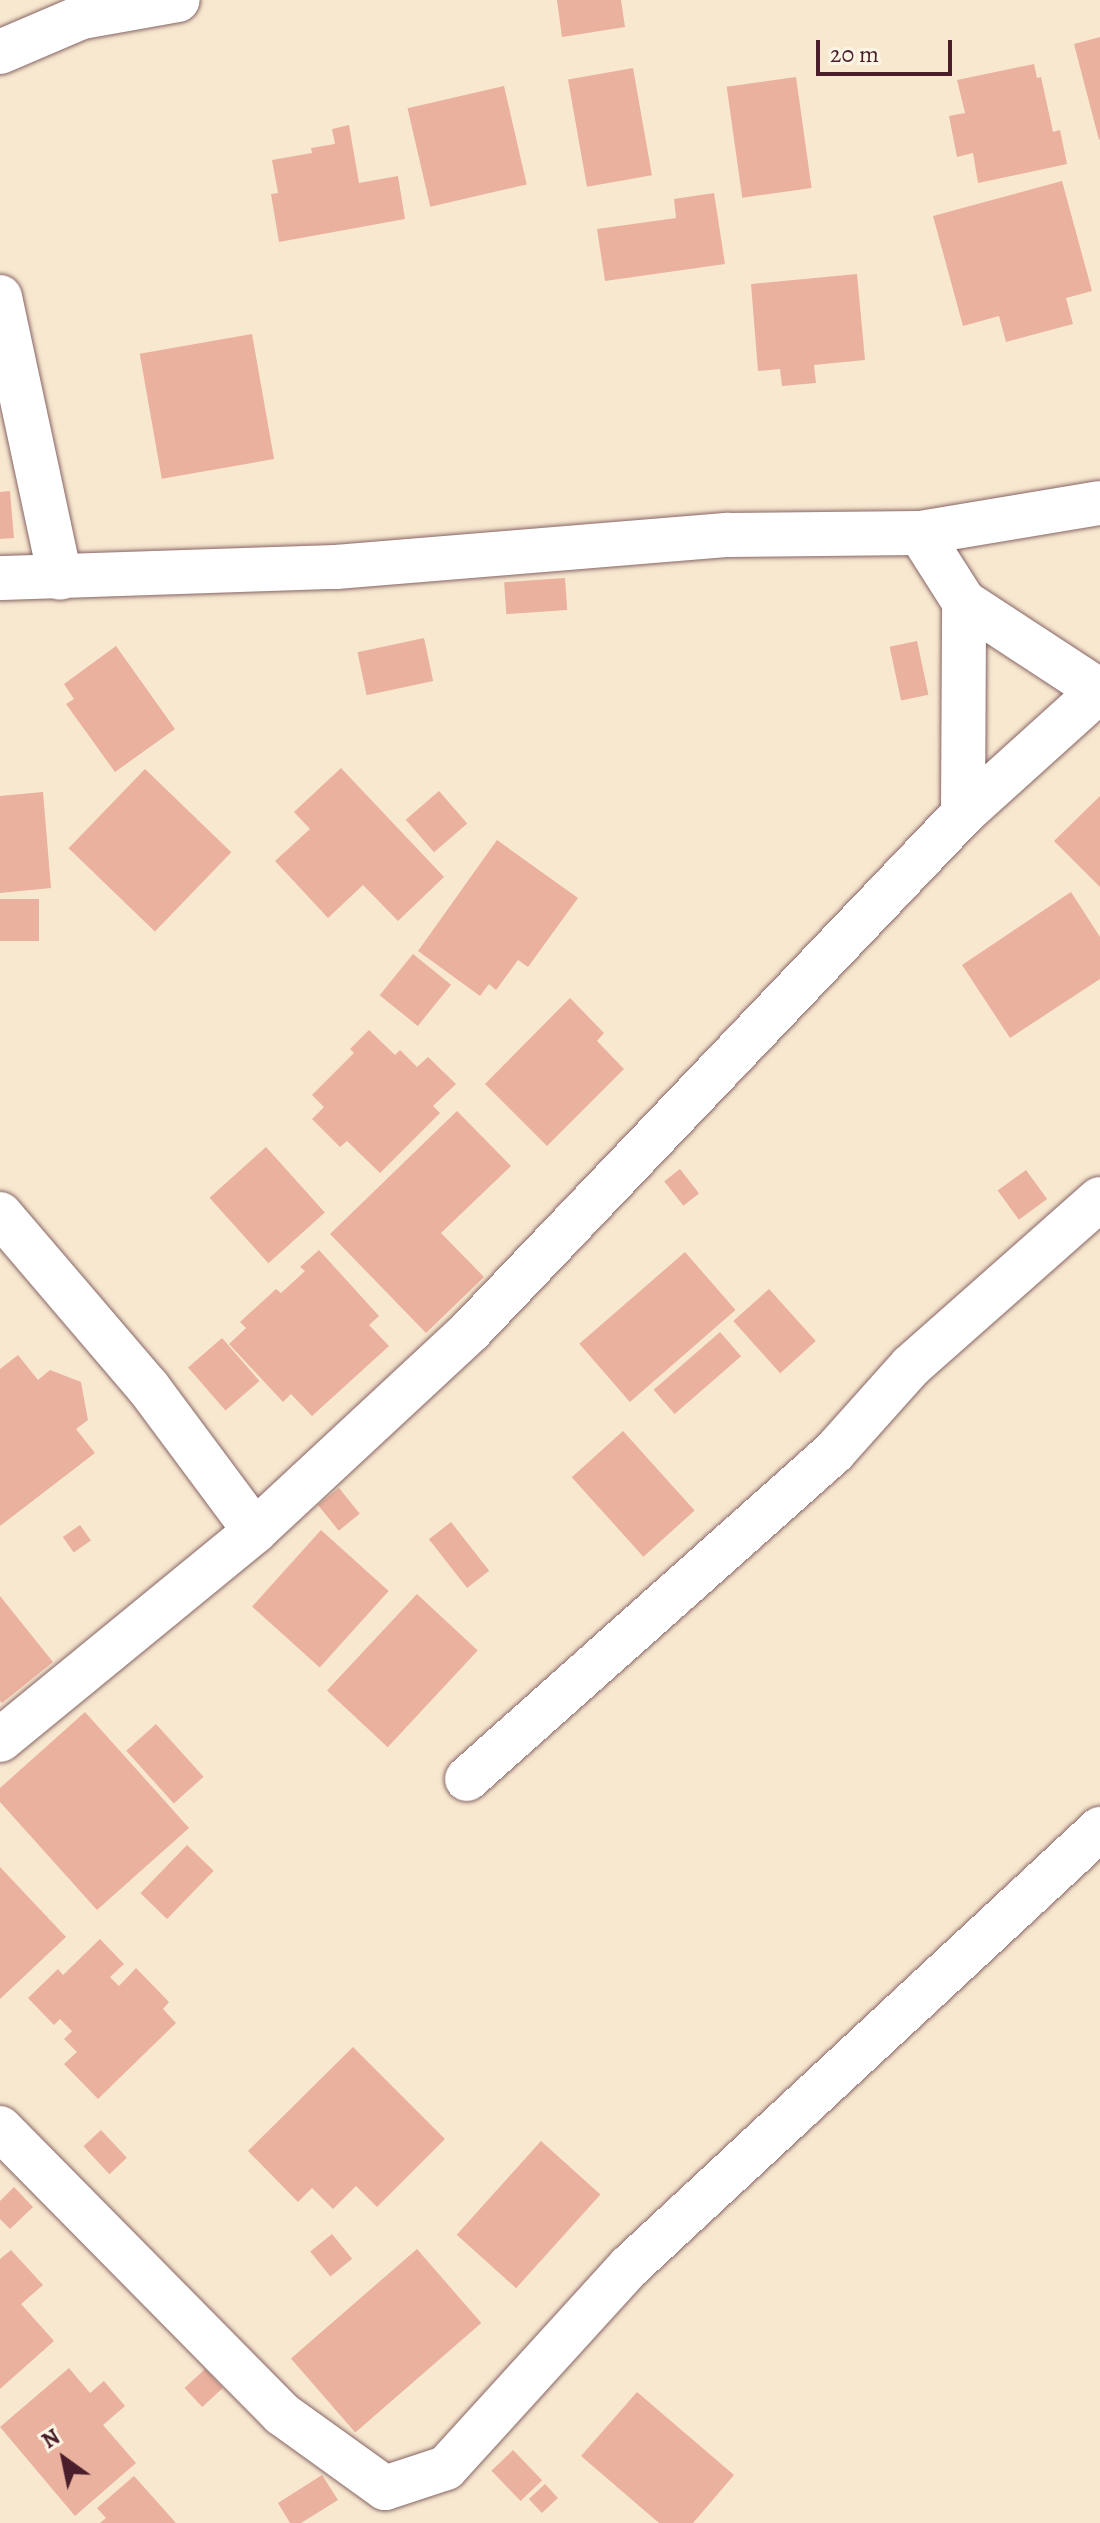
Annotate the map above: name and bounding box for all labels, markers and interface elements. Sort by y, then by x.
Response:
scale bar [820,24,956,74]
text: 20 m [830,38,879,70]
north arrow [24,2419,104,2499]
text: N [36,2422,66,2456]

